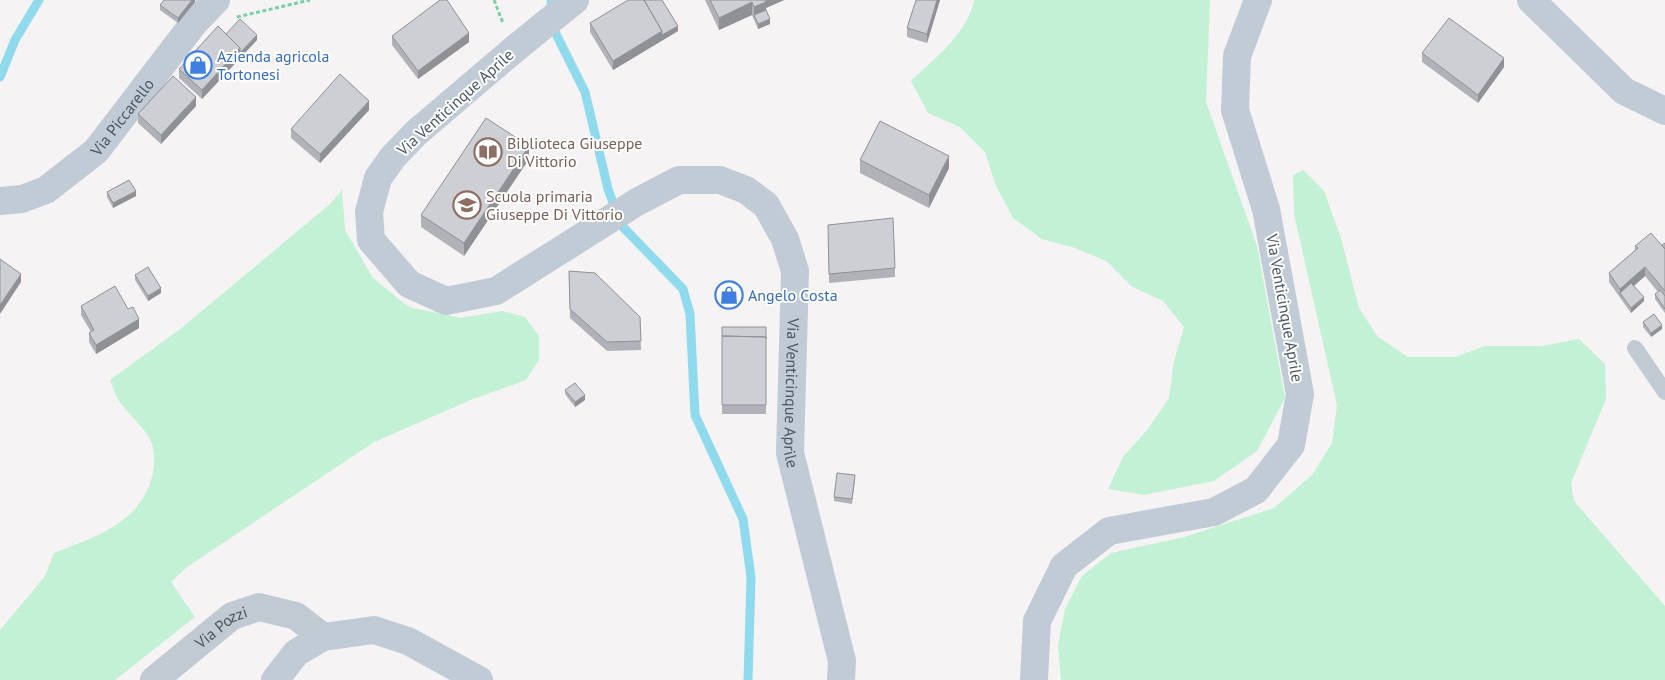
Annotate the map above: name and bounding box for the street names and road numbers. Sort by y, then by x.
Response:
street label: Via Venticinque Aprile [392,44,517,160]
street label: Via Piccarello [85,74,158,161]
street label: Via Venticinque Aprile [1262,232,1308,383]
street label: Via Venticinque Aprile [780,317,804,470]
street label: Via Pozzi [190,602,250,653]

